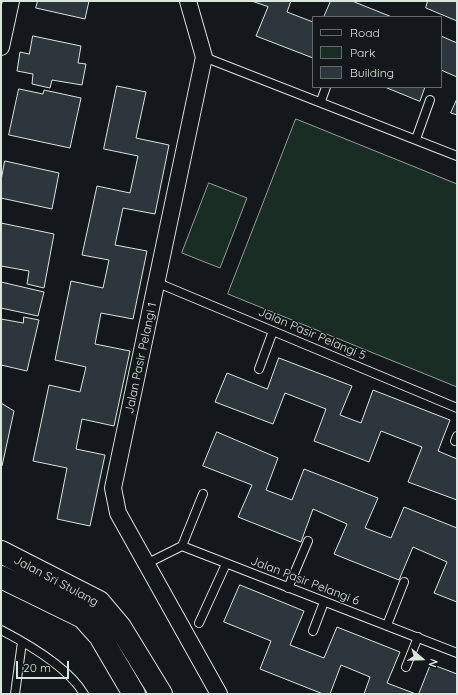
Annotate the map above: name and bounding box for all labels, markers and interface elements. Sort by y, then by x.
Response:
legend [312,16,442,88]
text: Road [350,25,380,40]
text: Park [350,45,375,60]
text: Building [350,65,394,80]
street label: Jalan Pasir Pelangi 1 [122,301,160,415]
street label: Jalan Pasir Pelangi 5 [256,305,368,363]
street label: Jalan Sri Stulang [11,553,101,609]
street label: Jalan Pasir Pelangi 6 [249,554,361,608]
north arrow [402,639,442,679]
scale bar [18,653,71,679]
text: N [425,657,441,669]
text: 20 m [23,660,51,675]

